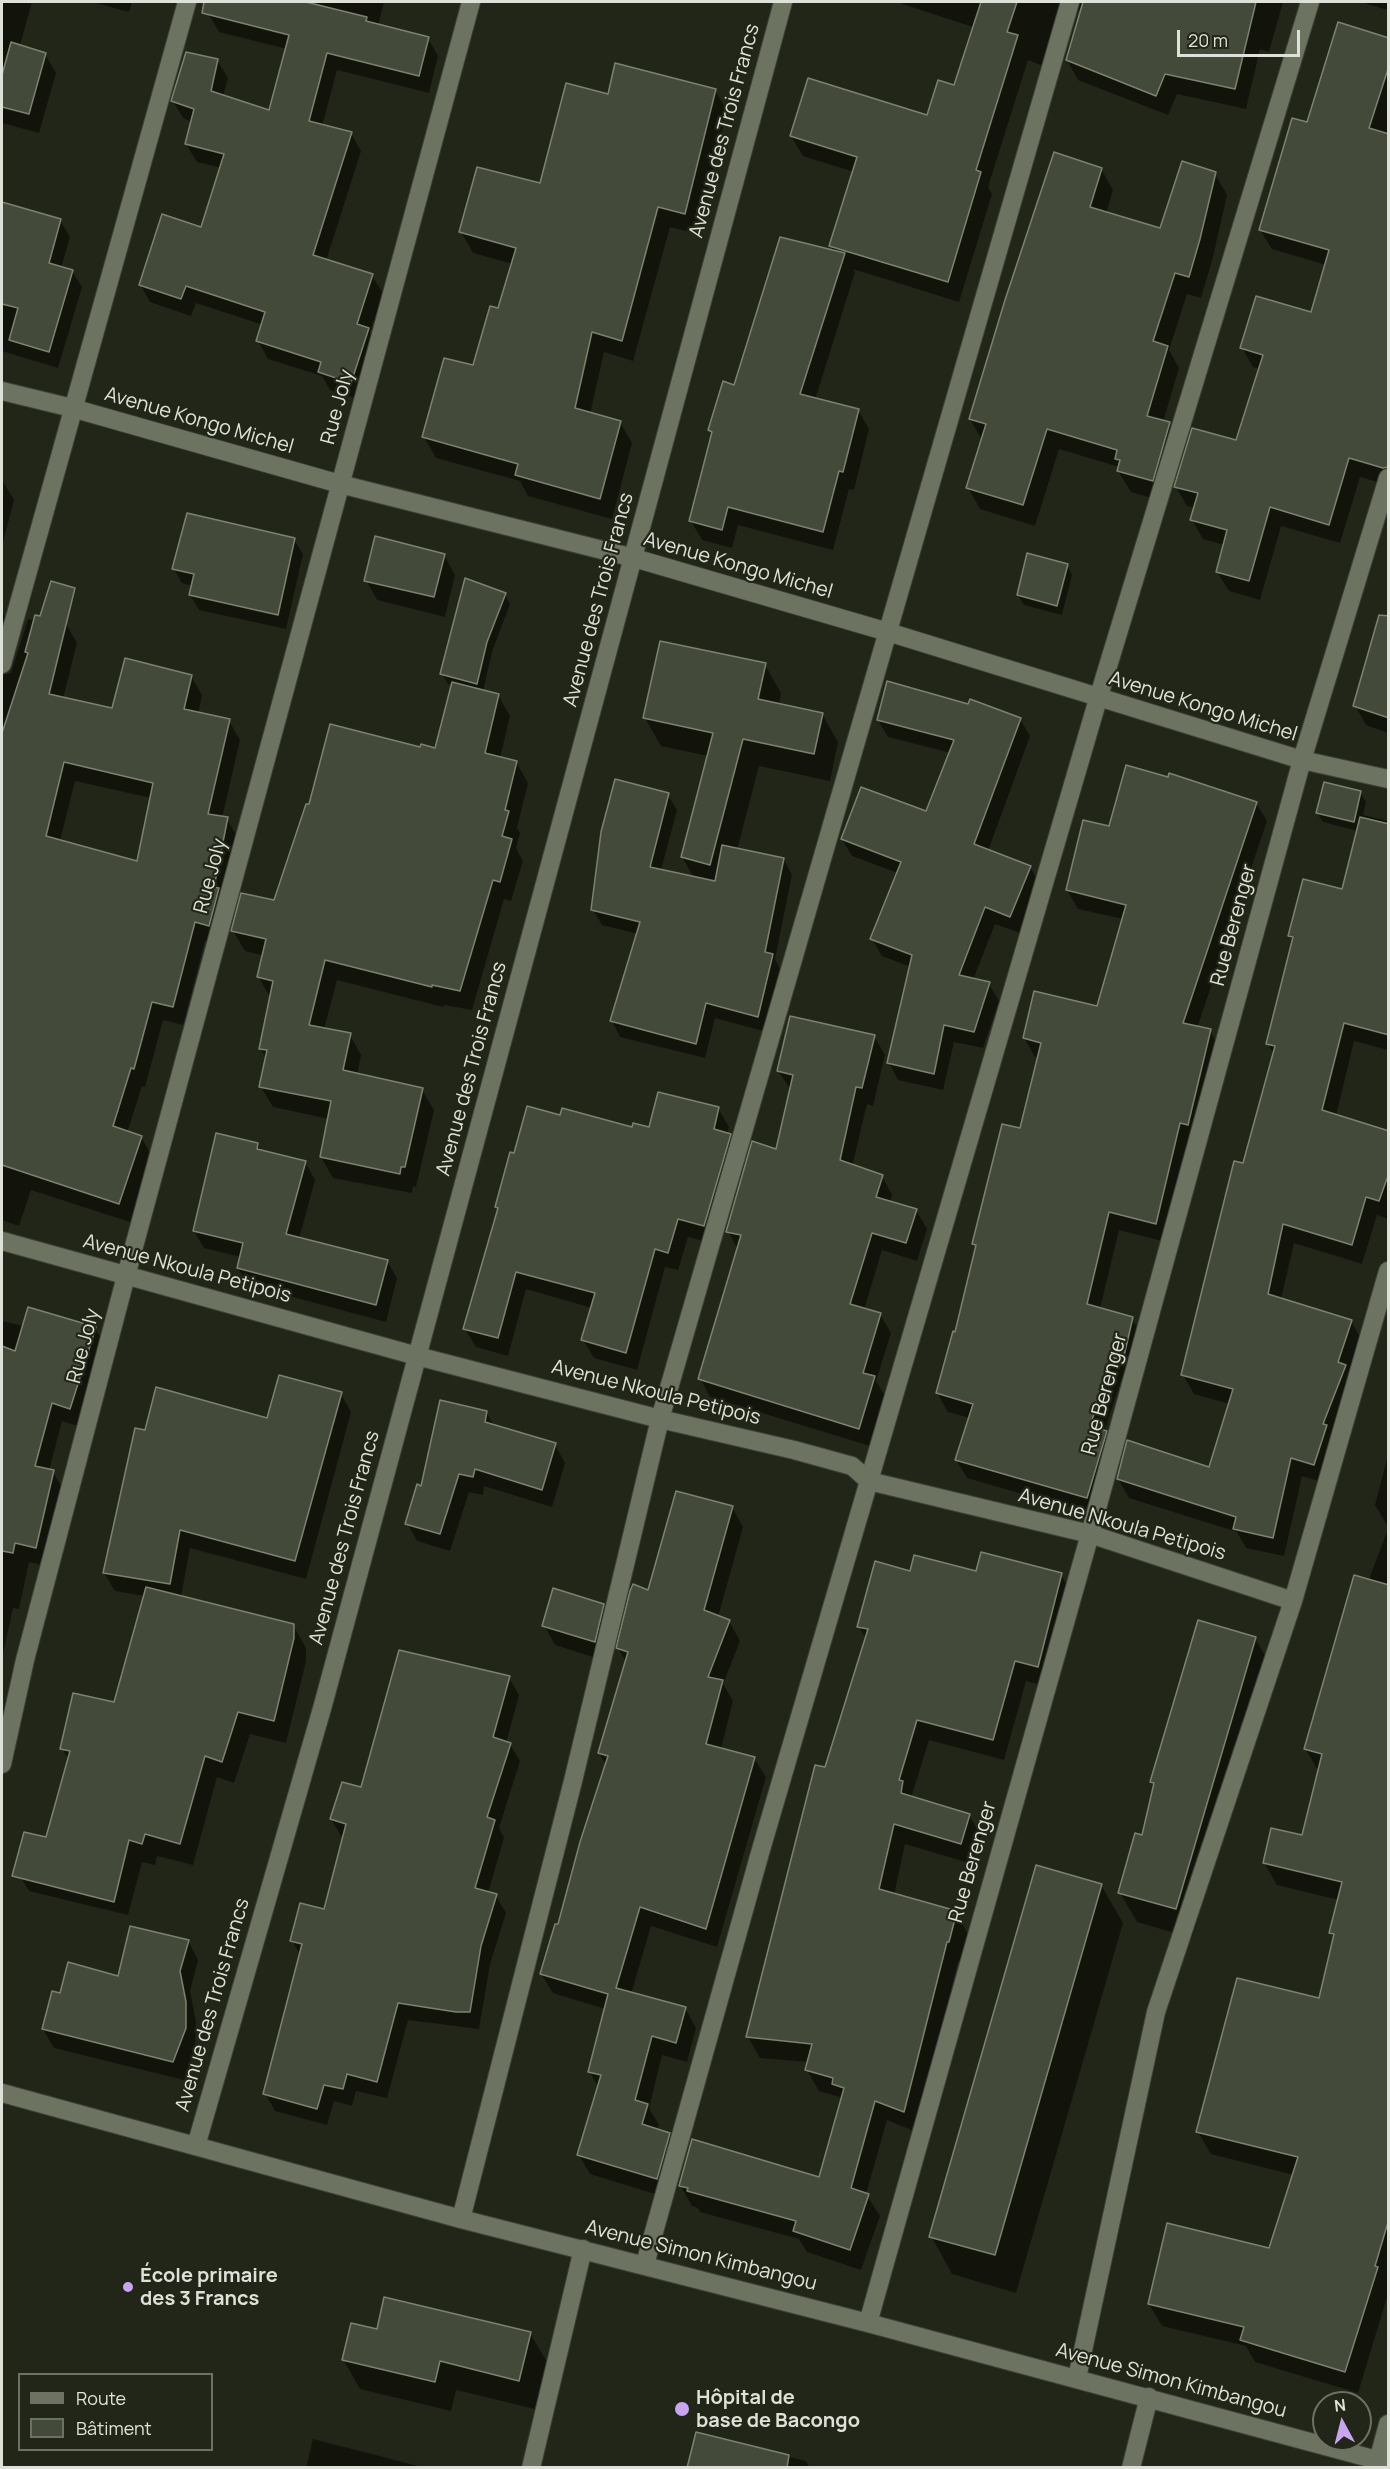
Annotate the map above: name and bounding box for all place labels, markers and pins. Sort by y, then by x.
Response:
place label: École primaire des 3 Francs [140,2264,278,2311]
marker: École primaire des 3 Francs [121,2280,135,2294]
place label: Hôpital de base de Bacongo [696,2386,860,2433]
marker: Hôpital de base de Bacongo [673,2400,691,2418]

